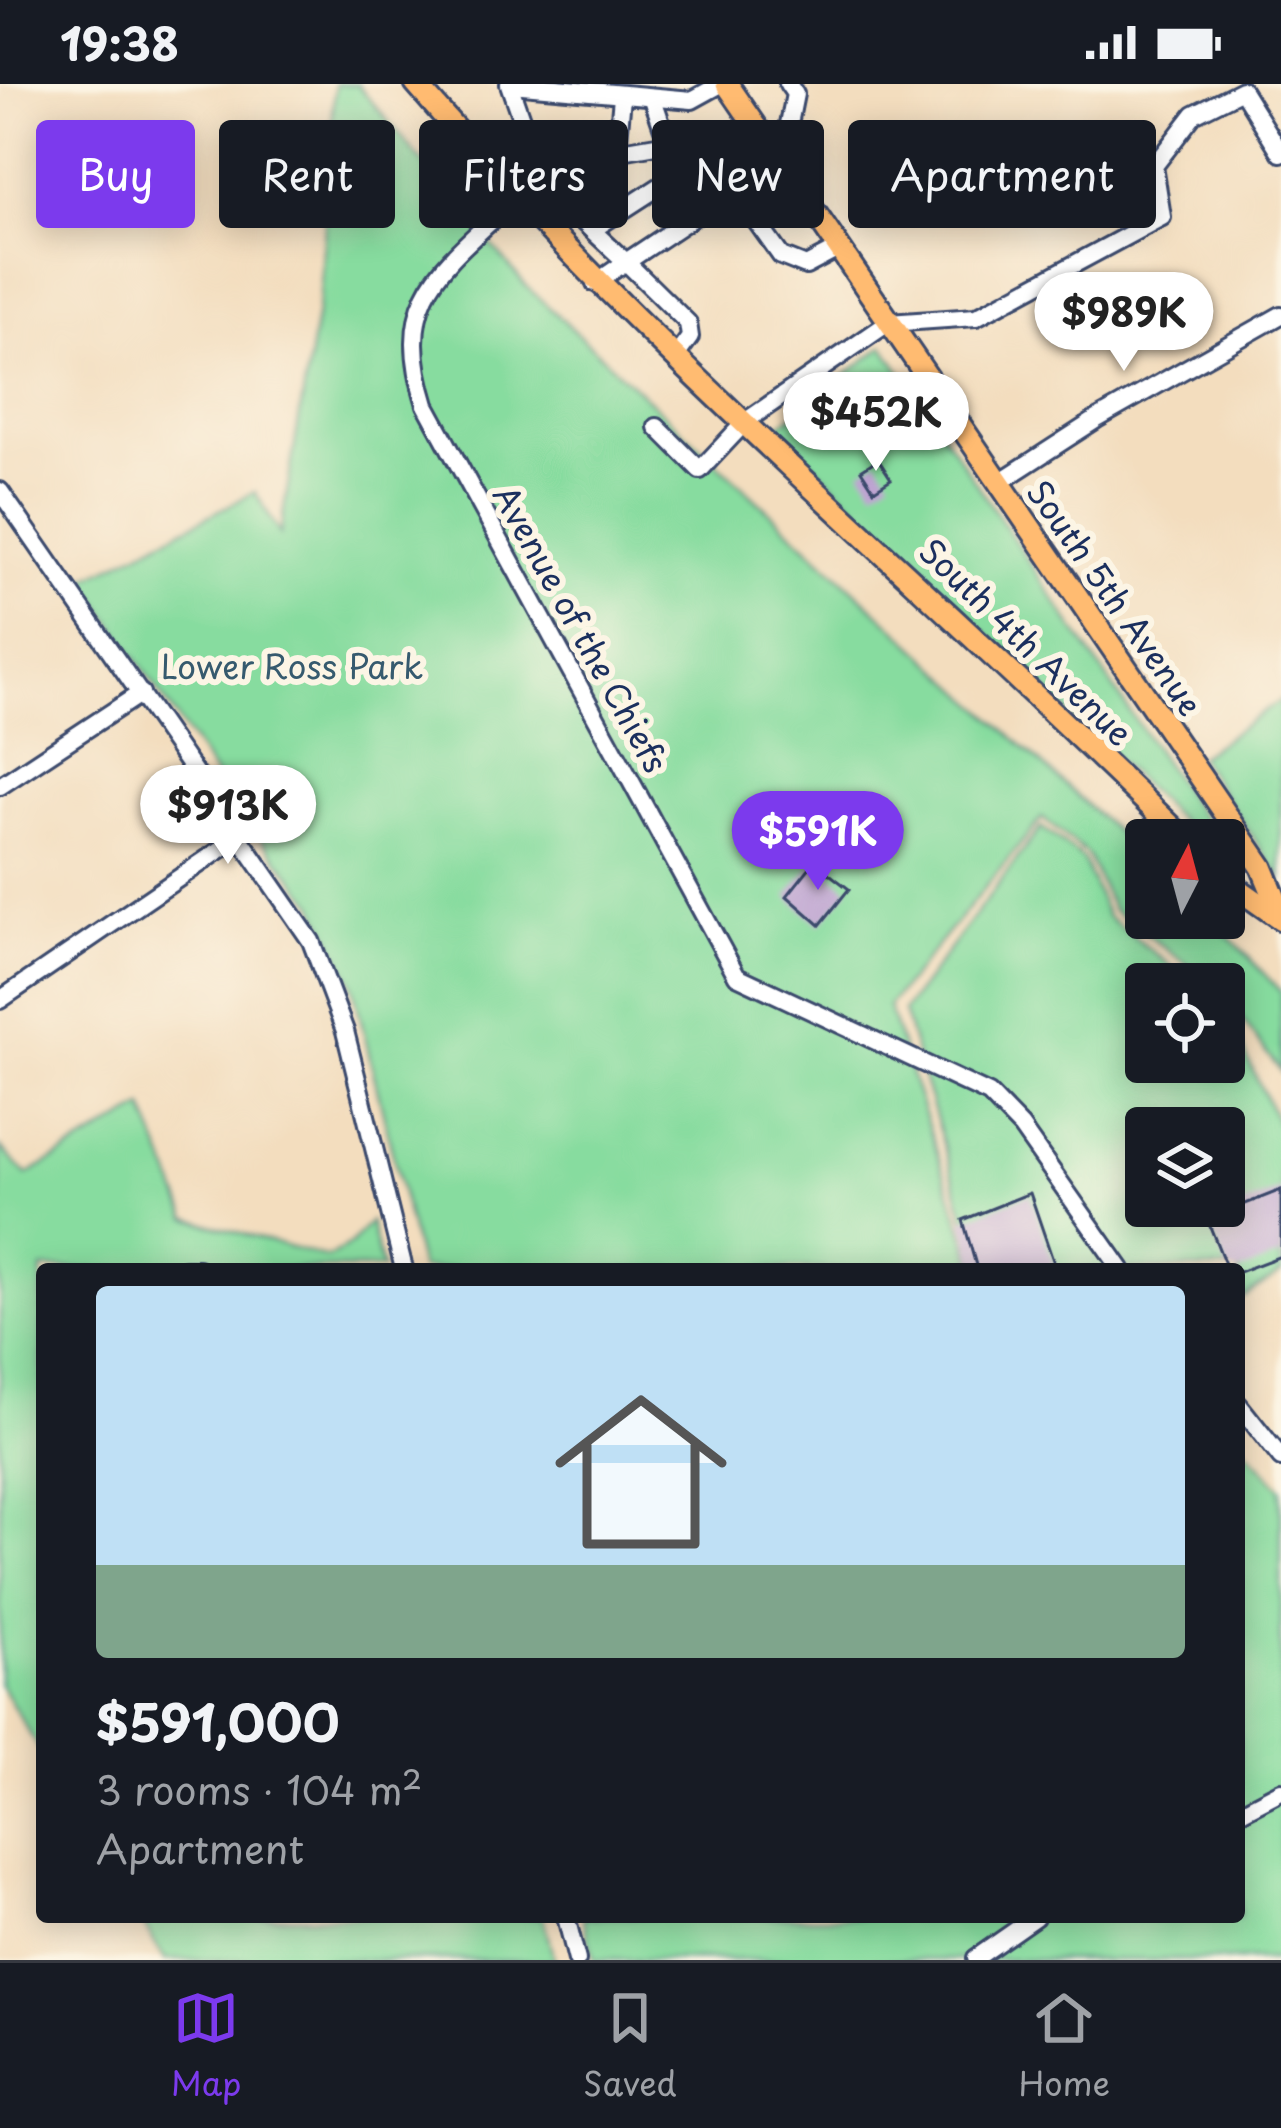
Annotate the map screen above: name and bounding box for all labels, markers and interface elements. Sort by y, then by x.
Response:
text: 19:38 [60,8,179,76]
chip: Buy [36,120,195,228]
chip: Rent [219,120,395,228]
chip: Filters [419,120,628,228]
chip: New [652,120,824,228]
chip: Apartment [848,120,1156,228]
pin: $989K [1040,272,1208,374]
text: $989K [1061,281,1187,340]
pin: $452K [792,372,960,474]
text: $452K [810,381,942,440]
street label: South 5th Avenue [1016,469,1216,725]
street label: Avenue of the Chiefs [482,475,682,781]
street label: South 4th Avenue [909,526,1145,756]
park label: Lower Ross Park [161,640,423,690]
pin: $913K [144,765,312,867]
text: $913K [167,774,289,833]
pin: $591K [734,791,902,893]
text: $591K [759,800,877,859]
north arrow [1125,819,1245,939]
map controls [1125,819,1245,1227]
button: locate [1125,963,1245,1083]
button: layers [1125,1107,1245,1227]
icon: home [533,1364,749,1580]
text: $591,000 [96,1682,340,1759]
text: 3 rooms · 104 m² [96,1759,422,1818]
text: Apartment [96,1818,304,1877]
tab: Map [171,1985,241,2107]
tab: Saved [583,1985,677,2107]
tab: Home [1018,1985,1110,2107]

